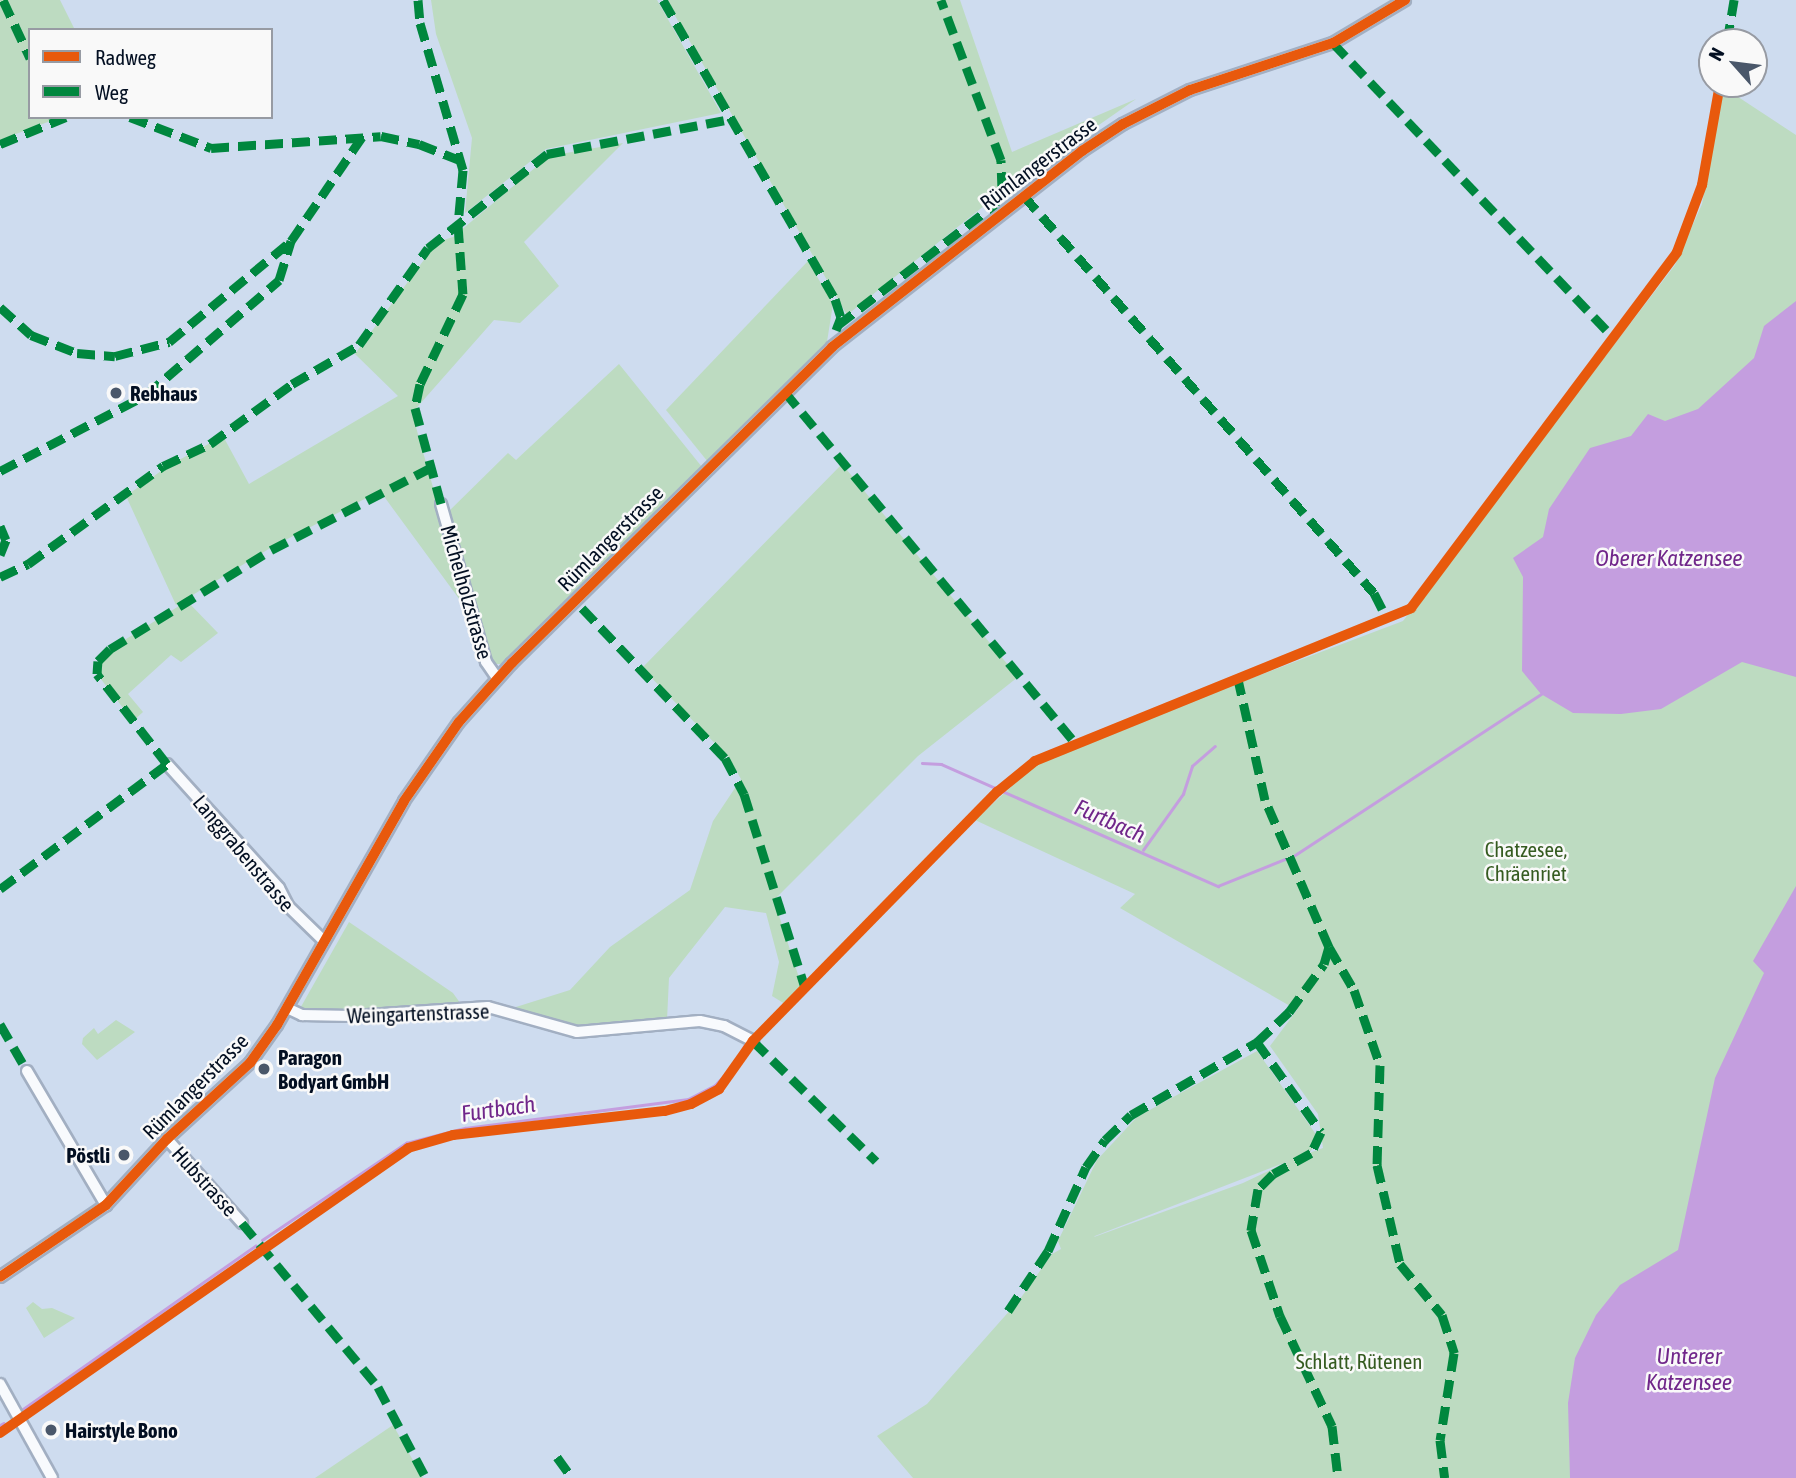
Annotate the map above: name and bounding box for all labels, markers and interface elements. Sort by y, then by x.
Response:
legend [28,28,273,119]
north arrow [1698,28,1768,98]
text: N [1704,44,1729,64]
text: Radweg [95,45,156,69]
text: Weg [95,80,128,104]
street label: Rümlangerstrasse [975,111,1101,215]
place label: Rebhaus [130,380,197,406]
marker: Rebhaus [108,385,124,401]
street label: Rümlangerstrasse [552,480,668,596]
street label: Michelholzstrasse [436,522,498,662]
water label: Oberer Katzensee [1595,544,1743,572]
street label: Langgrabenstrasse [188,790,300,916]
water label: Furtbach [1070,793,1150,849]
park label: Chatzesee, Chräenriet [1485,836,1567,886]
street label: Weingartenstrasse [346,998,490,1028]
street label: Rümlangerstrasse [137,1028,253,1144]
place label: Paragon Bodyart GmbH [278,1044,389,1094]
marker: Paragon Bodyart GmbH [256,1061,272,1077]
water label: Furtbach [459,1090,537,1128]
street label: Hubstrasse [167,1141,243,1221]
place label: Pöstli [66,1142,110,1168]
marker: Pöstli [116,1147,132,1163]
water label: Unterer Katzensee [1646,1342,1732,1396]
park label: Schlatt, Rütenen [1296,1348,1422,1374]
place label: Hairstyle Bono [65,1417,178,1443]
marker: Hairstyle Bono [43,1422,59,1438]

